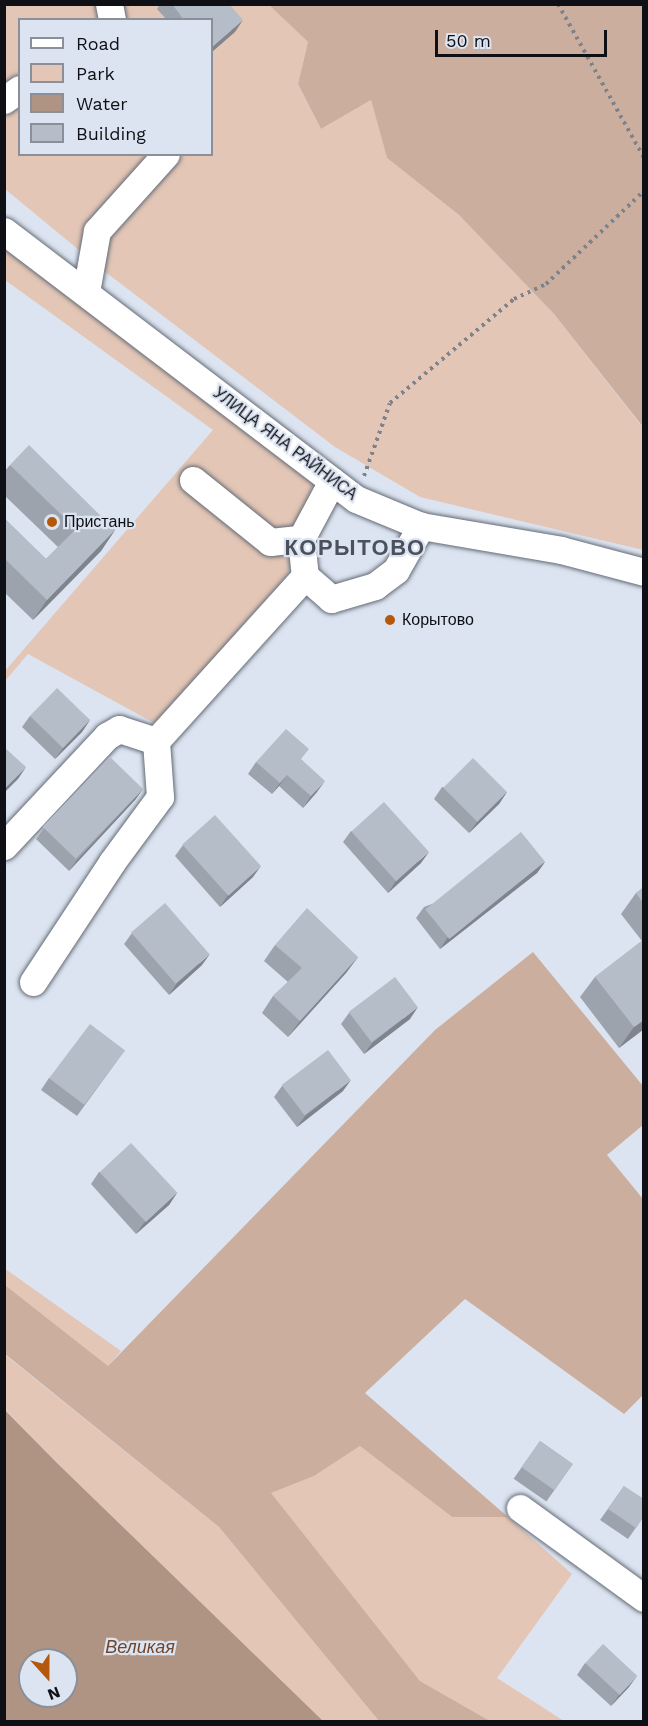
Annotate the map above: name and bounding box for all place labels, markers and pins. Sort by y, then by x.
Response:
place label: Пристань [64,512,135,532]
marker: Пристань [45,515,59,529]
place label: Корытово [402,610,474,630]
marker: Корытово [383,613,397,627]

